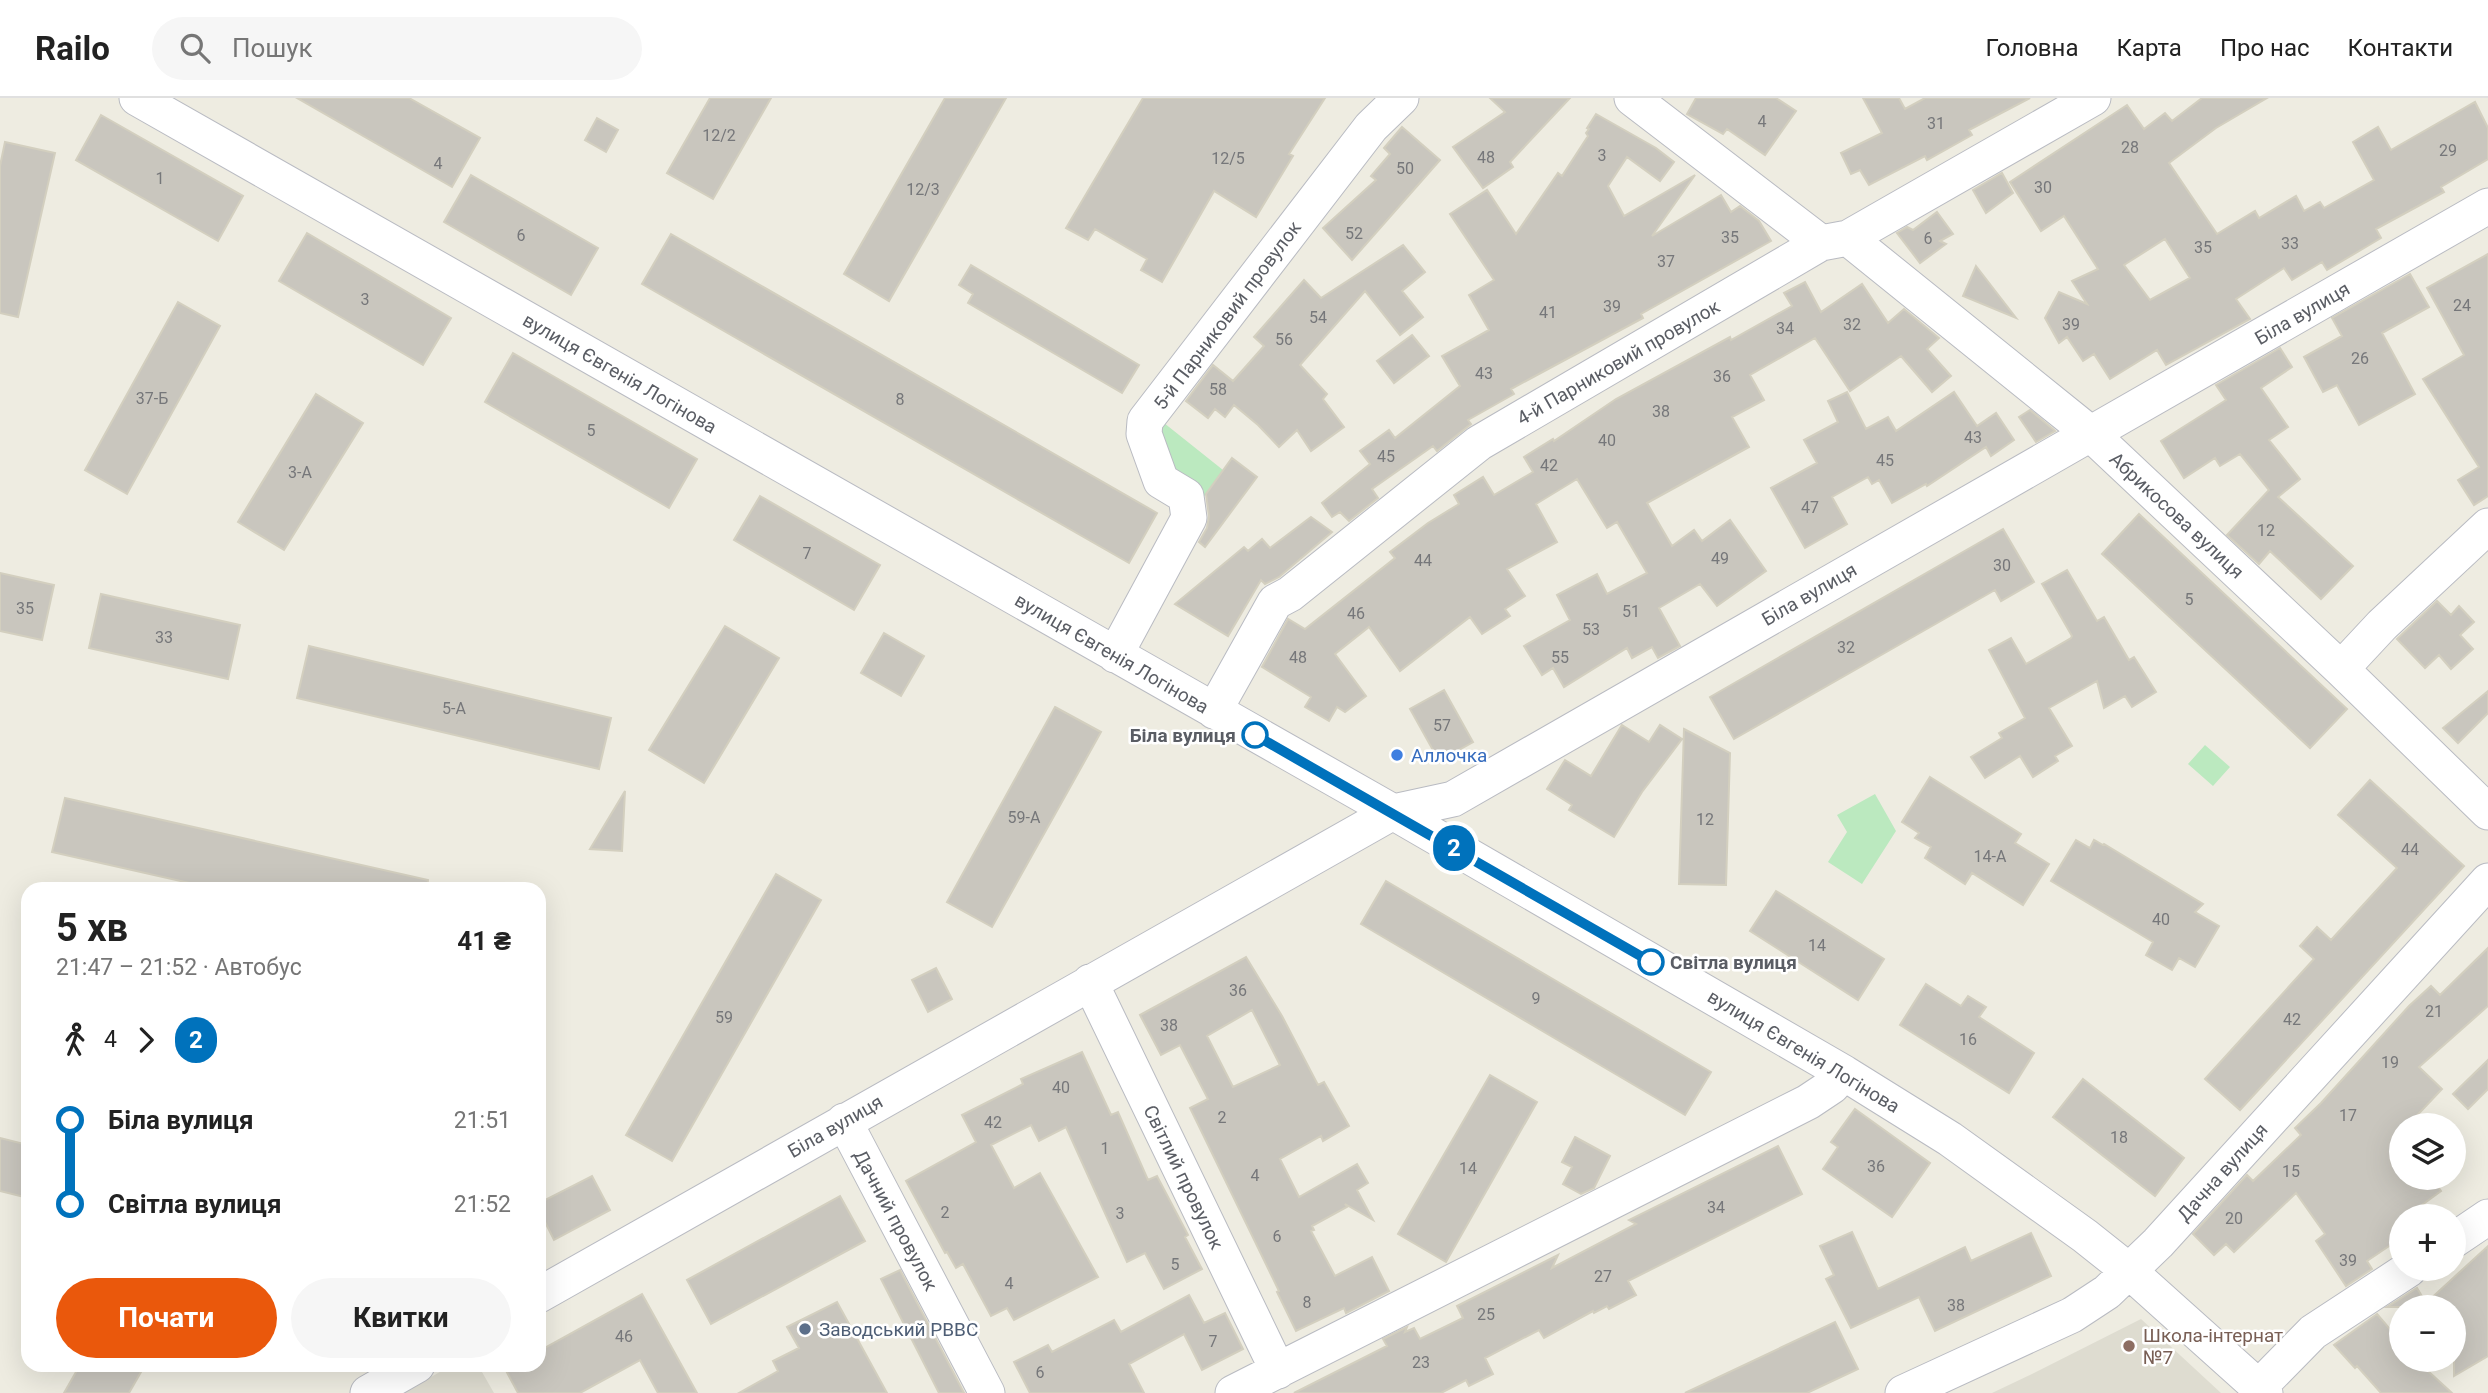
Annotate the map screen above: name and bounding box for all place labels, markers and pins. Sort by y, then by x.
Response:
marker: Біла вулиця [1242,722,1268,748]
place label: Біла вулиця [1130,724,1236,747]
place label: Аллочка [1411,744,1487,767]
marker: Аллочка [1389,747,1405,763]
marker: Світла вулиця [1638,949,1664,975]
place label: Світла вулиця [1670,951,1797,974]
place label: Заводський РВВС [819,1318,978,1341]
marker: Заводський РВВС [797,1321,813,1337]
place label: Школа-інтернат №7 [2143,1324,2283,1369]
marker: Школа-інтернат №7 [2121,1338,2137,1354]

